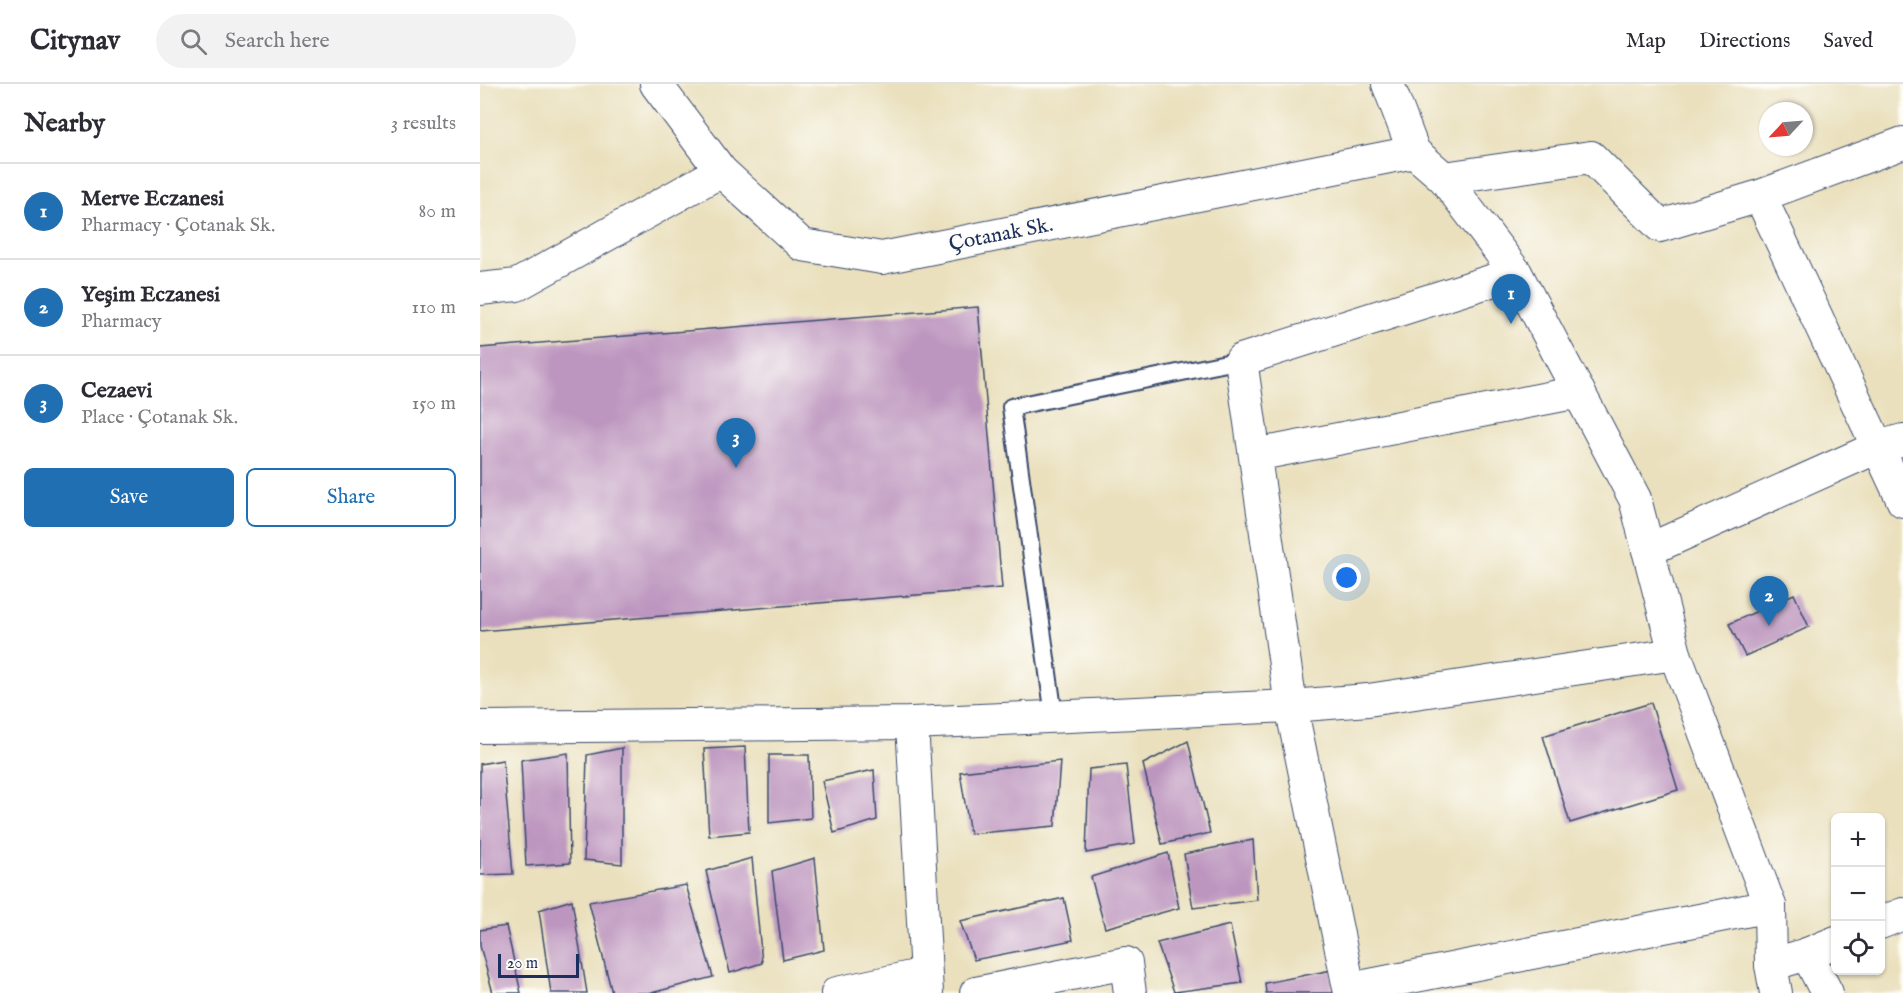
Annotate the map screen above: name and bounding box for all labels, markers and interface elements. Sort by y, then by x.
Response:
search box [156,14,576,68]
text: Citynav [30,24,120,59]
icon: search [177,25,210,58]
text: Search here [225,27,330,55]
text: Map [1626,28,1666,55]
text: Directions [1699,28,1790,55]
text: Saved [1823,28,1873,55]
north arrow [1759,102,1813,156]
text: Nearby [24,107,105,140]
text: 3 results [391,111,456,136]
text: Merve Eczanesi [81,185,224,213]
text: 1 [40,199,47,224]
text: 80 m [419,199,456,224]
street label: Çotanak Sk. [947,212,1055,258]
text: Pharmacy · Çotanak Sk. [81,213,275,238]
pin: 1 [1492,274,1530,324]
text: Yeşim Eczanesi [81,281,220,309]
text: 2 [39,295,48,320]
text: 110 m [412,295,456,320]
text: Pharmacy [81,309,162,334]
text: Cezaevi [81,377,152,405]
text: 3 [40,391,47,416]
text: 150 m [412,391,456,416]
text: Place · Çotanak Sk. [81,405,238,430]
pin: 3 [716,418,756,468]
button: Save [24,468,234,527]
button: Share [246,468,456,527]
your location [1332,563,1361,592]
pin: 2 [1750,576,1788,626]
map controls [1831,813,1885,975]
button: + [1831,813,1885,867]
button: − [1831,867,1885,921]
button: locate [1831,921,1885,975]
scale bar [498,951,579,978]
text: 20 m [507,954,538,974]

